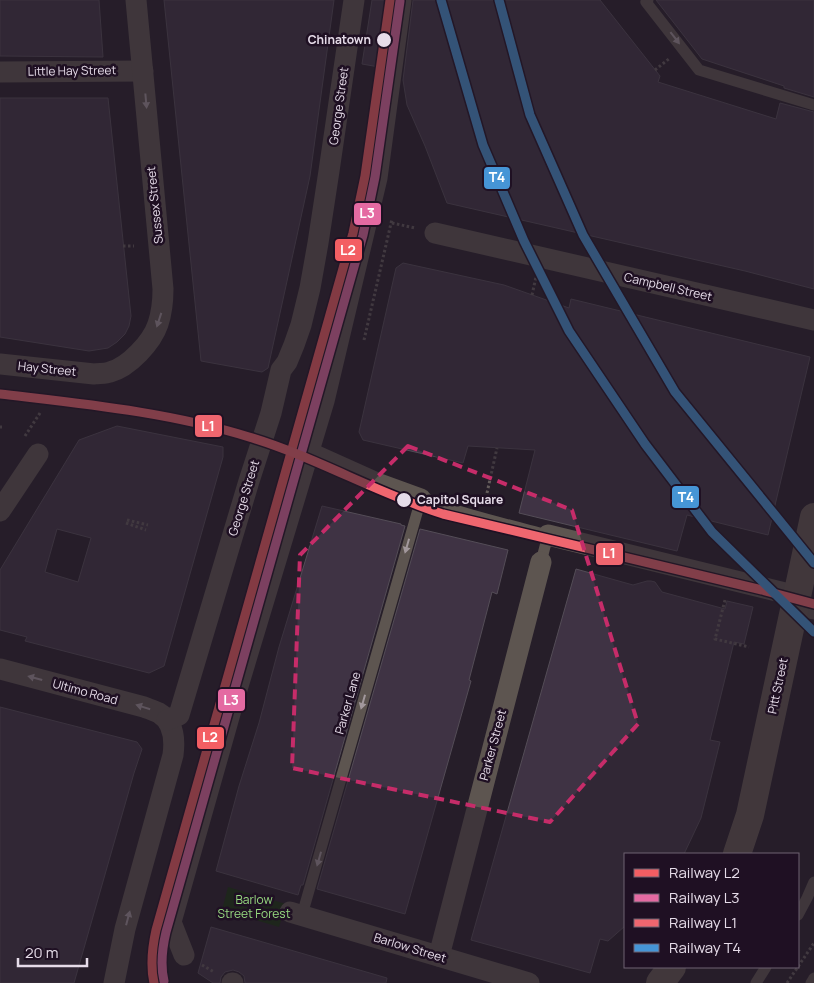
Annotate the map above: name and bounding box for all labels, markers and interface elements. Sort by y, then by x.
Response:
place label: Chinatown [308,31,371,48]
marker: Chinatown [375,31,393,49]
one-way arrow [669,32,680,45]
street label: Little Hay Street [28,61,117,80]
street label: George Street [325,66,352,146]
one-way arrow [142,93,150,109]
street label: Sussex Street [142,165,167,245]
line badge: T4 [483,166,511,190]
text: T4 [489,167,505,186]
line badge: L3 [353,202,382,226]
text: L3 [359,203,375,222]
line badge: L2 [334,238,363,262]
text: L2 [340,240,356,259]
street label: Campbell Street [622,268,714,305]
one-way arrow [154,313,162,328]
street label: Hay Street [17,357,77,380]
line badge: L1 [194,414,223,438]
text: L1 [201,416,215,435]
street label: George Street [224,458,263,538]
line badge: T4 [671,485,700,509]
text: T4 [678,487,694,506]
marker: Capitol Square [395,491,413,509]
place label: Capitol Square [417,491,503,508]
one-way arrow [403,539,411,554]
line badge: L1 [595,542,624,566]
text: L1 [602,543,616,562]
street label: Pitt Street [763,656,792,715]
street label: Parker Lane [330,670,365,736]
one-way arrow [27,674,42,682]
street label: Ultimo Road [51,675,120,708]
line badge: L3 [217,688,246,712]
text: L3 [223,690,239,709]
one-way arrow [359,695,367,710]
one-way arrow [135,703,150,711]
street label: Parker Street [475,707,510,782]
line badge: L2 [196,726,225,750]
text: L2 [202,727,218,746]
one-way arrow [314,851,322,866]
legend [624,853,799,968]
text: Railway L2 [669,862,740,883]
text: Railway L3 [669,887,740,908]
park label: Barlow Street Forest [218,891,291,922]
one-way arrow [124,911,132,926]
text: Railway L1 [669,912,737,933]
street label: Barlow Street [372,928,449,967]
scale bar [18,936,86,968]
text: Railway T4 [669,937,741,958]
text: 20 m [25,942,58,963]

